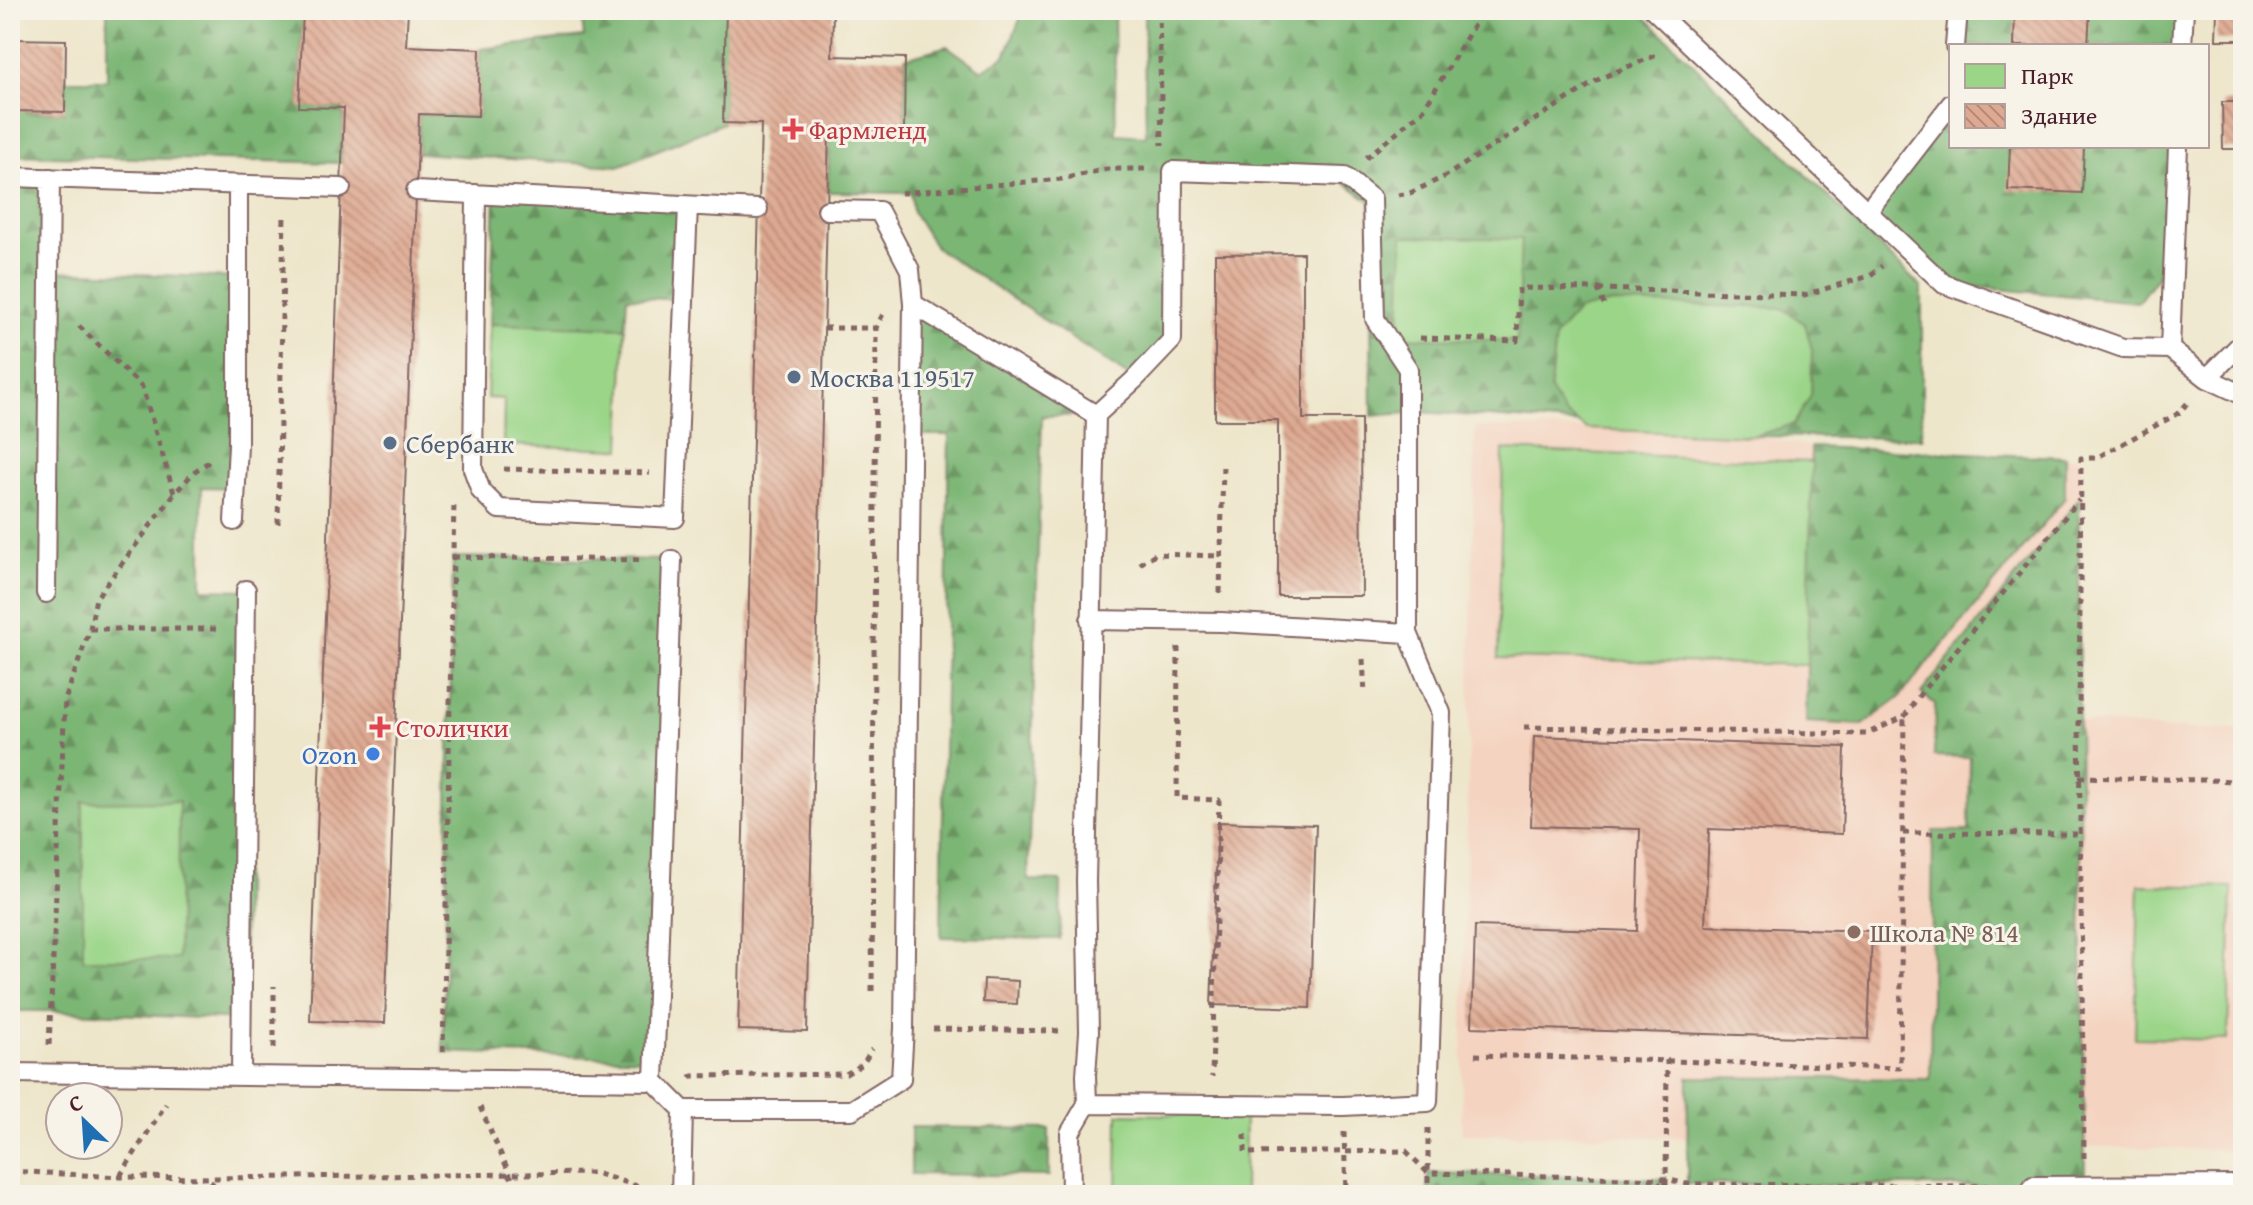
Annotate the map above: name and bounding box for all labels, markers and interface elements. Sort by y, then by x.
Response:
legend [1949,44,2209,148]
text: Парк [2021,58,2074,93]
text: Здание [2021,98,2097,133]
place label: Фармленд [809,110,927,149]
marker: Фармленд [784,120,802,138]
place label: Москва 119517 [810,358,975,397]
marker: Москва 119517 [785,368,803,386]
place label: Сбербанк [406,424,514,463]
marker: Сбербанк [381,434,399,452]
place label: Столички [396,708,509,747]
marker: Столички [371,718,389,736]
place label: Ozon [302,735,357,774]
marker: Ozon [364,745,382,763]
place label: Школа № 814 [1870,913,2019,952]
marker: Школа № 814 [1845,923,1863,941]
north arrow [44,1081,124,1161]
text: С [63,1086,88,1120]

